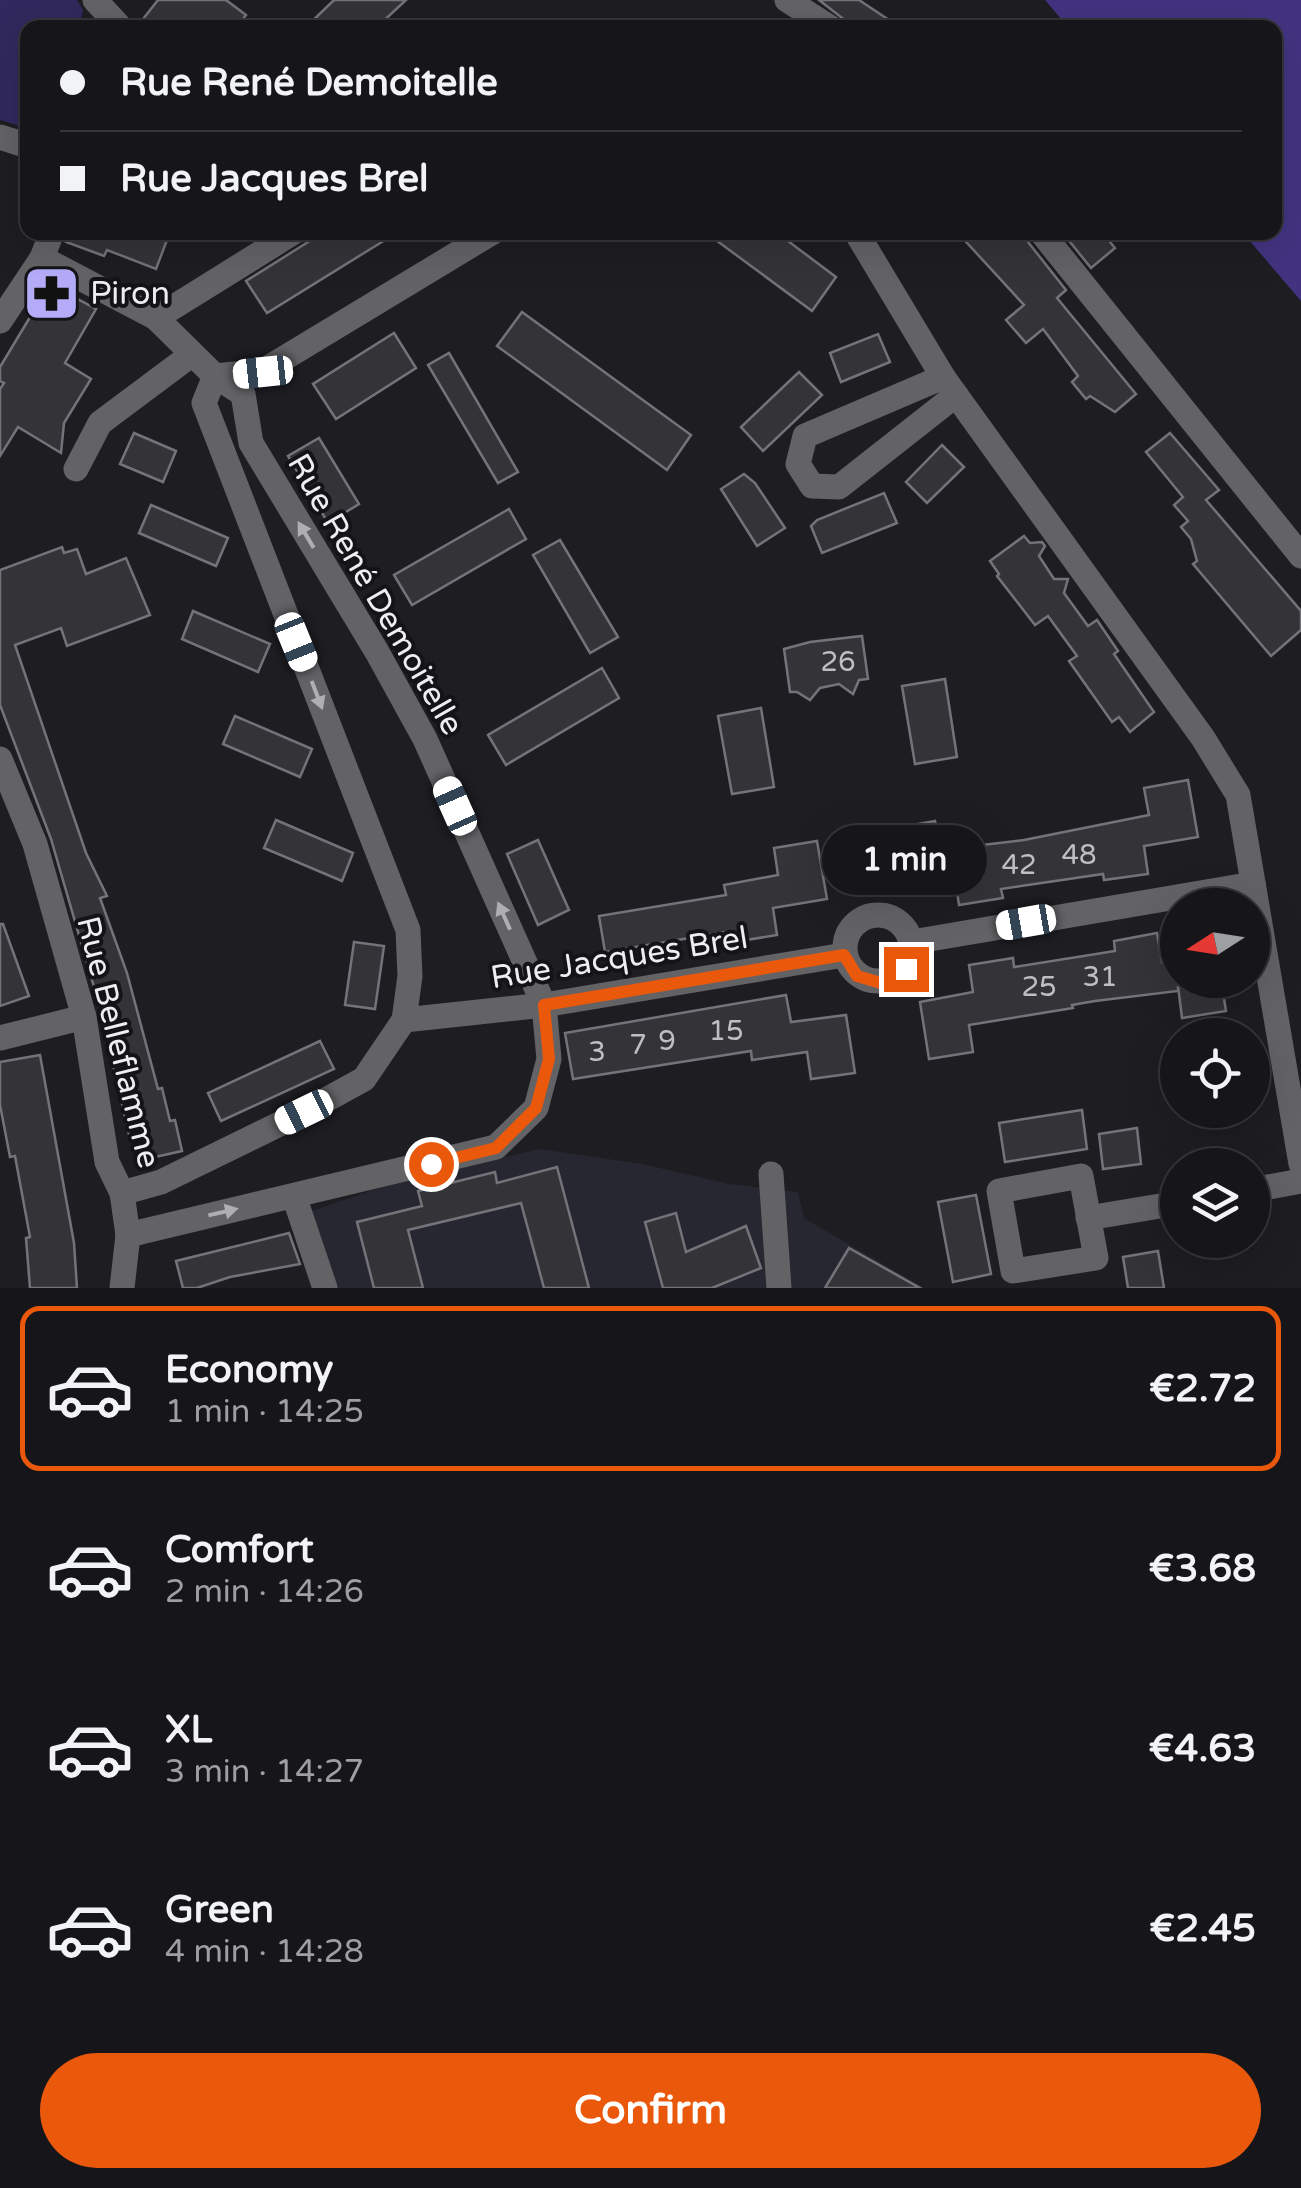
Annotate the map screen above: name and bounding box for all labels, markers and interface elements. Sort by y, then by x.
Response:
text: Rue René Demoitelle [120,60,498,106]
text: Rue Jacques Brel [120,156,429,202]
pharmacy icon: Piron [21,263,81,323]
place label: Piron [90,275,170,313]
car [232,354,294,390]
street label: Rue René Demoitelle [279,447,471,742]
one-way arrow [298,521,315,549]
car [271,609,321,675]
house number: 26 [820,645,856,679]
one-way arrow [310,680,326,710]
car [429,772,481,840]
callout: 1 min [824,824,988,894]
house number: 48 [1061,838,1097,872]
text: 1 min [862,841,947,879]
house number: 42 [1001,848,1037,882]
north arrow [1160,888,1270,998]
map controls [1160,888,1270,1258]
one-way arrow [496,901,512,931]
car [994,902,1058,942]
street label: Rue Belleflamme [68,912,168,1172]
street label: Rue Jacques Brel [488,919,750,997]
route end [884,947,929,992]
house number: 31 [1082,960,1118,994]
house number: 25 [1021,970,1057,1004]
house number: 15 [708,1014,744,1048]
button: locate [1160,1018,1270,1128]
house number: 9 [658,1024,676,1058]
house number: 7 [629,1028,647,1062]
house number: 3 [588,1035,606,1069]
car [270,1085,338,1139]
route start [409,1142,454,1187]
button: layers [1160,1148,1270,1258]
one-way arrow [208,1204,239,1219]
icon: car [45,1344,135,1434]
text: Economy [165,1347,333,1393]
text: €2.72 [1149,1366,1256,1412]
text: 1 min · 14:25 [165,1393,364,1431]
icon: car [45,1524,135,1614]
text: Comfort [165,1527,314,1573]
text: €3.68 [1149,1546,1256,1592]
text: 2 min · 14:26 [165,1573,364,1611]
icon: car [45,1704,135,1794]
text: XL [165,1707,212,1753]
text: €4.63 [1149,1726,1256,1772]
text: 3 min · 14:27 [165,1753,364,1791]
icon: car [45,1884,135,1974]
text: Green [165,1887,274,1933]
text: €2.45 [1149,1906,1256,1952]
text: 4 min · 14:28 [165,1933,364,1971]
button: Confirm [40,2053,1261,2168]

